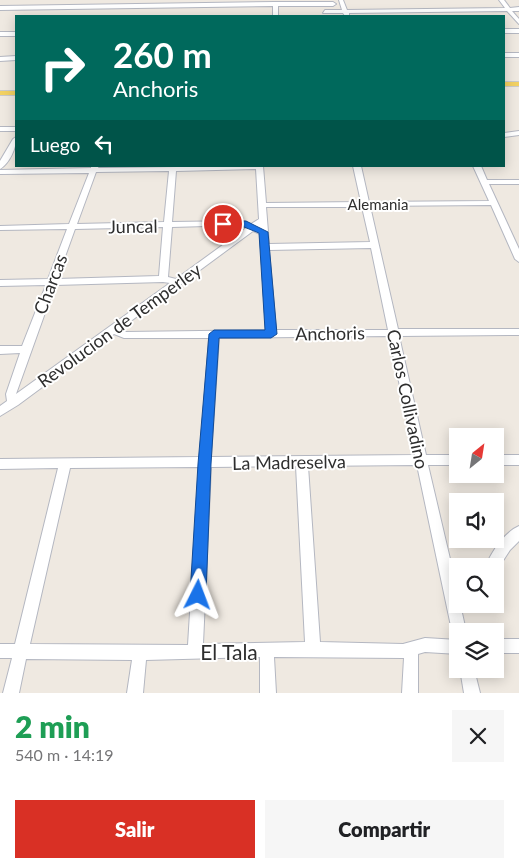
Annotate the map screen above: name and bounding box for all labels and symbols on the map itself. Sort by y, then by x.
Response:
street label: Alemania [348,195,408,213]
pin [202,203,244,245]
street label: Juncal [108,215,158,237]
street label: Charcas [29,251,72,317]
street label: Revolucion de Temperley [33,258,206,392]
street label: Anchoris [295,321,365,345]
street label: Carlos Collivadino [382,327,434,471]
north arrow [449,428,504,482]
street label: La Madreselva [232,450,346,474]
position arrow [171,568,223,620]
street label: El Tala [200,639,258,664]

